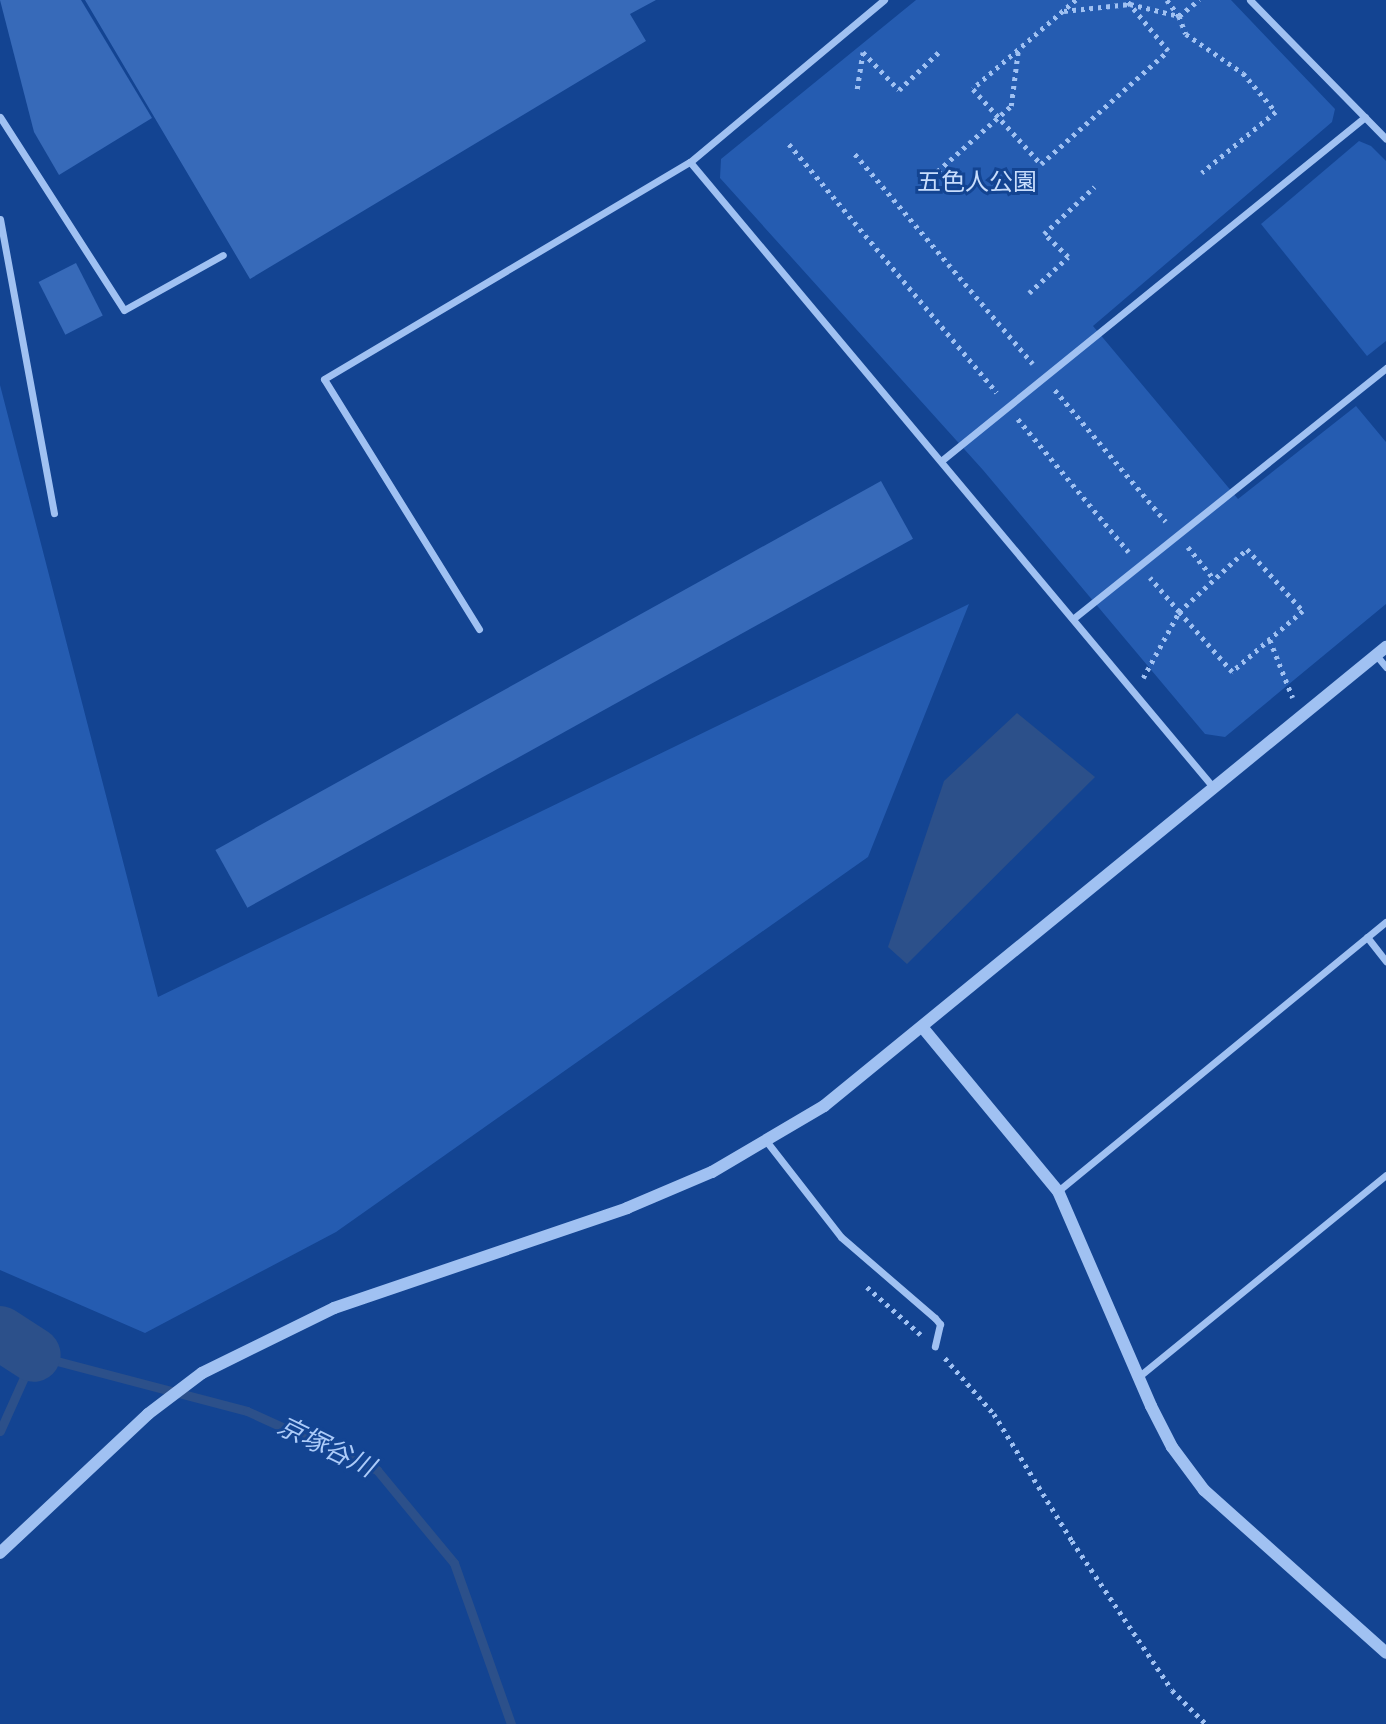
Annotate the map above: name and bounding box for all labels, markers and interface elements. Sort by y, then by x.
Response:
park label: 五色人公園 [917,171,1037,199]
water label: 京塚谷川 [271,1412,379,1486]

